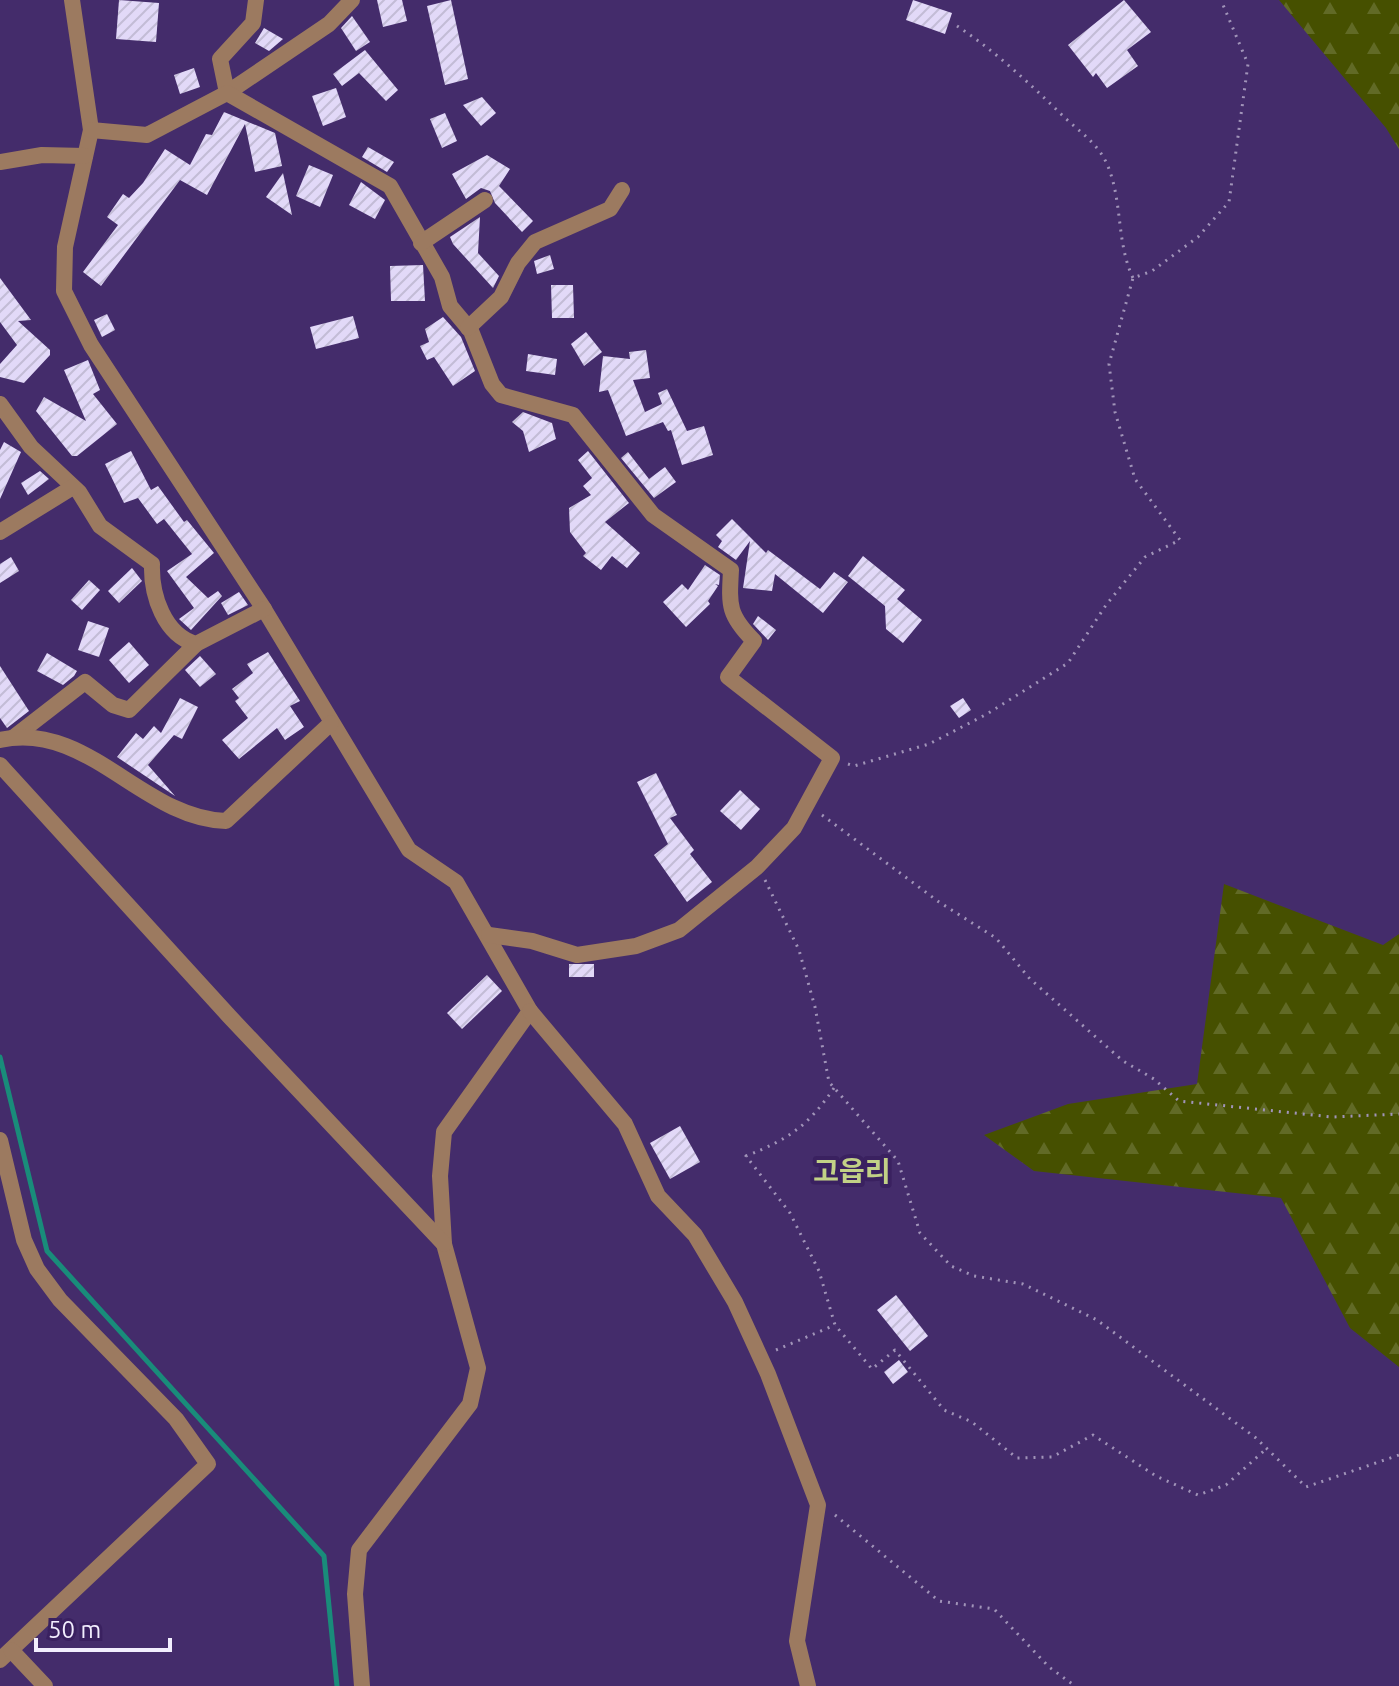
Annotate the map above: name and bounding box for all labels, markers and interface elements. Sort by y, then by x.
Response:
district label: 고읍리 [813,1155,891,1186]
scale bar [36,1602,170,1652]
text: 50 m [48,1616,101,1643]

